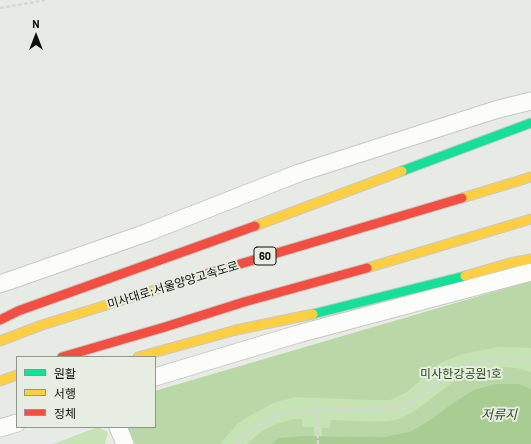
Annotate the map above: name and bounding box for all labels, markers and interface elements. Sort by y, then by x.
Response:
north arrow [16,16,56,56]
text: N [32,17,40,30]
road number: 60 [254,247,276,265]
street label: 미사대로;서울양양고속도로 [106,258,240,312]
legend [16,356,156,428]
text: 원활 [54,366,76,380]
park label: 미사한강공원1호 [420,367,502,381]
text: 서행 [54,386,76,400]
text: 정체 [54,406,76,420]
water label: 저류지 [481,407,517,423]

